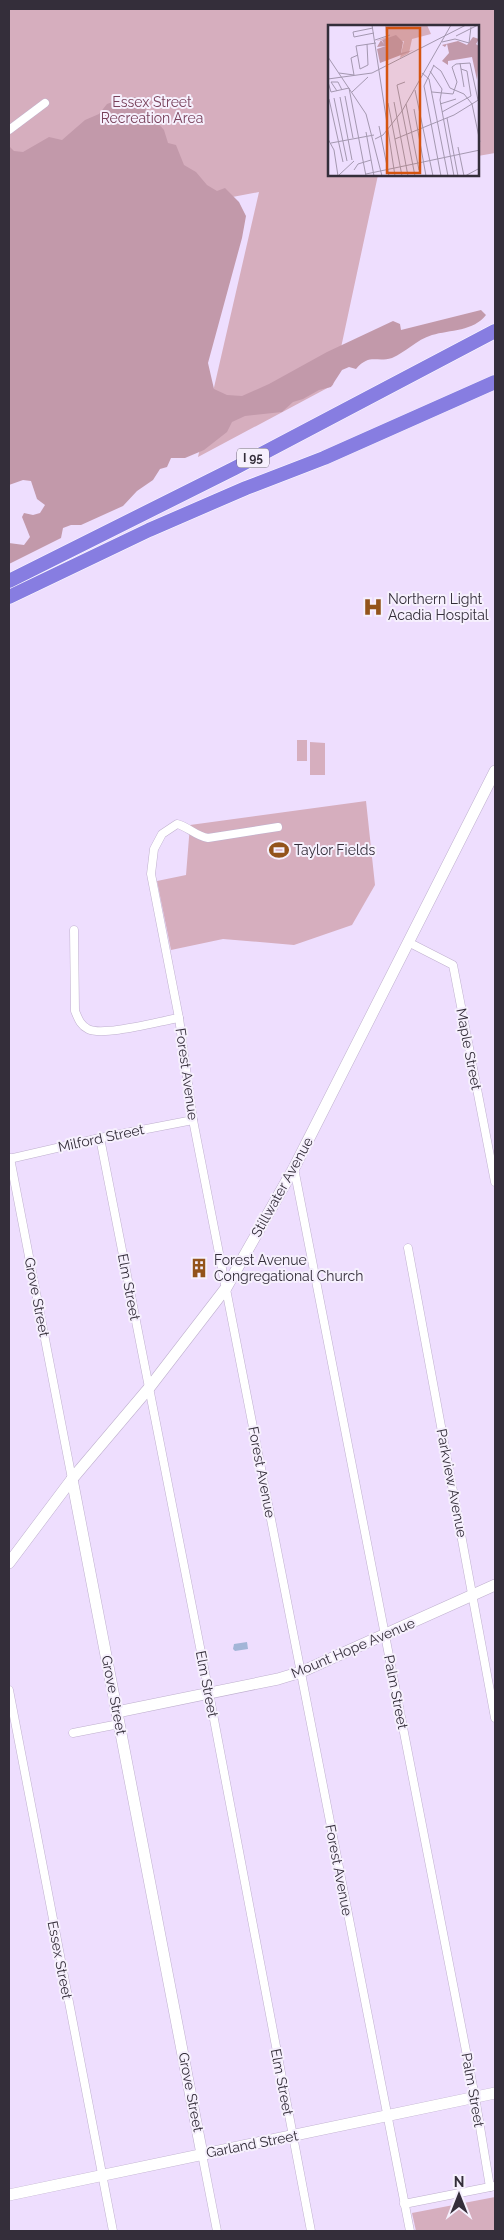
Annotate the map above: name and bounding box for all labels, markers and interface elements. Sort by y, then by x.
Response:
inset map [328,25,479,176]
park label: Essex Street Recreation Area [101,94,203,126]
road number: I 95 [237,448,269,468]
place label: Northern Light Acadia Hospital [388,591,489,623]
hospital icon: Northern Light Acadia Hospital [362,596,384,618]
sports icon: Taylor Fields [268,839,290,861]
place label: Taylor Fields [294,842,375,858]
street label: Maple Street [453,1007,485,1092]
street label: Forest Avenue [173,1027,201,1121]
street label: Milford Street [56,1121,146,1155]
street label: Stillwater Avenue [248,1134,316,1240]
street label: Elm Street [115,1252,143,1322]
place label: Forest Avenue Congregational Church [214,1252,363,1284]
street label: Grove Street [21,1256,53,1338]
building icon: Forest Avenue Congregational Church [188,1257,210,1279]
street label: Forest Avenue [245,1425,279,1519]
street label: Parkview Avenue [434,1427,470,1539]
street label: Mount Hope Avenue [289,1615,417,1681]
street label: Elm Street [193,1649,221,1719]
street label: Grove Street [98,1654,130,1736]
street label: Palm Street [381,1654,411,1731]
street label: Forest Avenue [322,1823,356,1917]
street label: Essex Street [45,1919,75,2001]
street label: Elm Street [268,2047,296,2117]
street label: Grove Street [175,2051,207,2133]
street label: Palm Street [459,2052,487,2129]
street label: Garland Street [205,2127,300,2161]
north arrow [434,2170,484,2220]
text: N [454,2174,464,2190]

